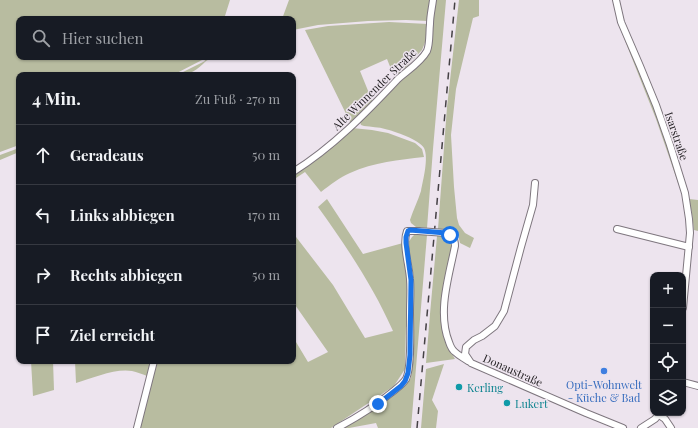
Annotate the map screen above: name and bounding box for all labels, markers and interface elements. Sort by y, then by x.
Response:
search box [16,16,296,60]
icon: search [30,27,52,49]
text: Hier suchen [62,28,144,48]
street label: Alte Winnender Straße [328,45,420,134]
text: 4 Min. [32,87,81,109]
text: Zu Fuß · 270 m [195,90,280,107]
street label: Isarstraße [662,110,692,163]
icon: ahead [32,144,54,166]
text: Geradeaus [70,145,144,165]
text: 50 m [252,146,280,163]
icon: left [32,204,54,226]
text: Links abbiegen [70,205,175,225]
text: 170 m [247,206,280,223]
route start [441,226,459,244]
icon: right [32,264,54,286]
text: Rechts abbiegen [70,265,183,285]
text: 50 m [252,266,280,283]
map controls [650,272,686,416]
button: + [650,272,686,308]
button: − [650,308,686,344]
icon: arrive [32,324,54,346]
text: Ziel erreicht [70,325,155,345]
button: locate [650,344,686,380]
street label: Donaustraße [481,350,545,390]
marker: Opti-Wohnwelt - Küche & Bad [599,366,609,376]
place label: Opti-Wohnwelt - Küche & Bad [566,377,642,405]
place label: Kerling [467,380,503,395]
button: layers [650,380,686,416]
marker: Kerling [454,382,464,392]
route end [369,395,387,413]
place label: Lukert [515,396,548,411]
marker: Lukert [502,398,512,408]

